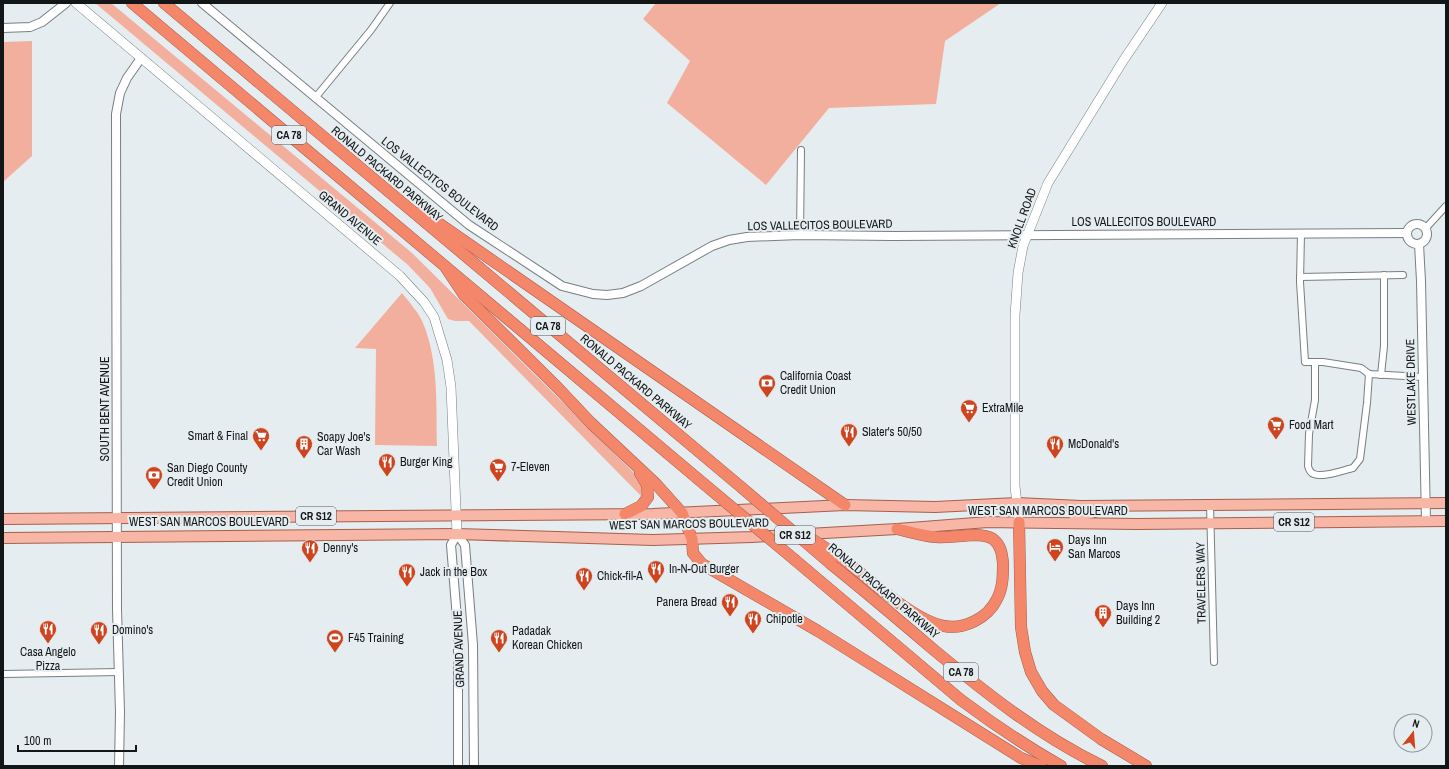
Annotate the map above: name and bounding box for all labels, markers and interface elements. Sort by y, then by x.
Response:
street label: RONALD PACKARD PARKWAY [328,123,446,226]
road number: CA 78 [272,126,306,144]
street label: LOS VALLECITOS BOULEVARD [378,133,502,235]
street label: KNOLL ROAD [1004,186,1040,250]
street label: GRAND AVENUE [315,187,385,249]
street label: LOS VALLECITOS BOULEVARD [1072,214,1216,230]
street label: LOS VALLECITOS BOULEVARD [747,216,893,234]
road number: CA 78 [531,317,565,335]
street label: RONALD PACKARD PARKWAY [577,331,695,434]
street label: WESTLAKE DRIVE [1402,339,1420,425]
street label: SOUTH BENT AVENUE [97,356,113,462]
place label: California Coast Credit Union [780,368,851,398]
bank icon: California Coast Credit Union [757,373,777,398]
supermarket icon: ExtraMile [959,398,979,423]
place label: ExtraMile [982,400,1024,416]
supermarket icon: Food Mart [1266,415,1286,440]
place label: Food Mart [1289,417,1334,433]
restaurant icon: Slater's 50/50 [839,422,859,447]
place label: Slater's 50/50 [862,424,922,440]
supermarket icon: Smart & Final [251,426,271,451]
place label: Smart & Final [188,428,248,444]
place label: Soapy Joe's Car Wash [317,429,370,459]
building icon: Soapy Joe's Car Wash [294,434,314,459]
restaurant icon: McDonald's [1045,434,1065,459]
place label: McDonald's [1068,436,1119,452]
restaurant icon: Burger King [377,452,397,477]
place label: Burger King [400,454,453,470]
supermarket icon: 7-Eleven [488,457,508,482]
place label: 7-Eleven [511,459,550,475]
place label: San Diego County Credit Union [167,460,247,490]
bank icon: San Diego County Credit Union [144,465,164,490]
street label: WEST SAN MARCOS BOULEVARD [968,503,1128,519]
road number: CR S12 [296,507,336,525]
road number: CR S12 [1274,513,1314,531]
street label: WEST SAN MARCOS BOULEVARD [129,514,289,530]
street label: WEST SAN MARCOS BOULEVARD [609,515,769,533]
road number: CR S12 [775,526,815,544]
place label: Days Inn San Marcos [1068,532,1121,562]
hotel icon: Days Inn San Marcos [1045,537,1065,562]
restaurant icon: Denny's [300,538,320,563]
place label: Denny's [323,540,358,556]
street label: RONALD PACKARD PARKWAY [825,540,943,643]
street label: TRAVELERS WAY [1192,542,1210,624]
restaurant icon: In-N-Out Burger [646,559,666,584]
place label: In-N-Out Burger [669,561,740,577]
restaurant icon: Jack in the Box [397,562,417,587]
place label: Jack in the Box [420,564,487,580]
restaurant icon: Chick-fil-A [574,566,594,591]
place label: Chick-fil-A [597,568,643,584]
restaurant icon: Panera Bread [720,592,740,617]
place label: Panera Bread [656,594,717,610]
place label: Days Inn Building 2 [1116,598,1160,628]
building icon: Days Inn Building 2 [1093,603,1113,628]
restaurant icon: Chipotle [743,609,763,634]
street label: GRAND AVENUE [450,610,468,688]
place label: Chipotle [766,611,803,627]
restaurant icon: Casa Angelo Pizza [38,619,58,644]
restaurant icon: Domino's [89,620,109,645]
place label: Domino's [112,622,153,638]
place label: Padadak Korean Chicken [512,623,583,653]
sports icon: F45 Training [325,628,345,653]
restaurant icon: Padadak Korean Chicken [489,628,509,653]
place label: F45 Training [348,630,404,646]
place label: Casa Angelo Pizza [20,644,76,674]
road number: CA 78 [944,663,978,681]
north arrow [1393,713,1433,753]
text: N [1411,716,1421,731]
scale bar [18,727,136,753]
text: 100 m [24,733,51,749]

